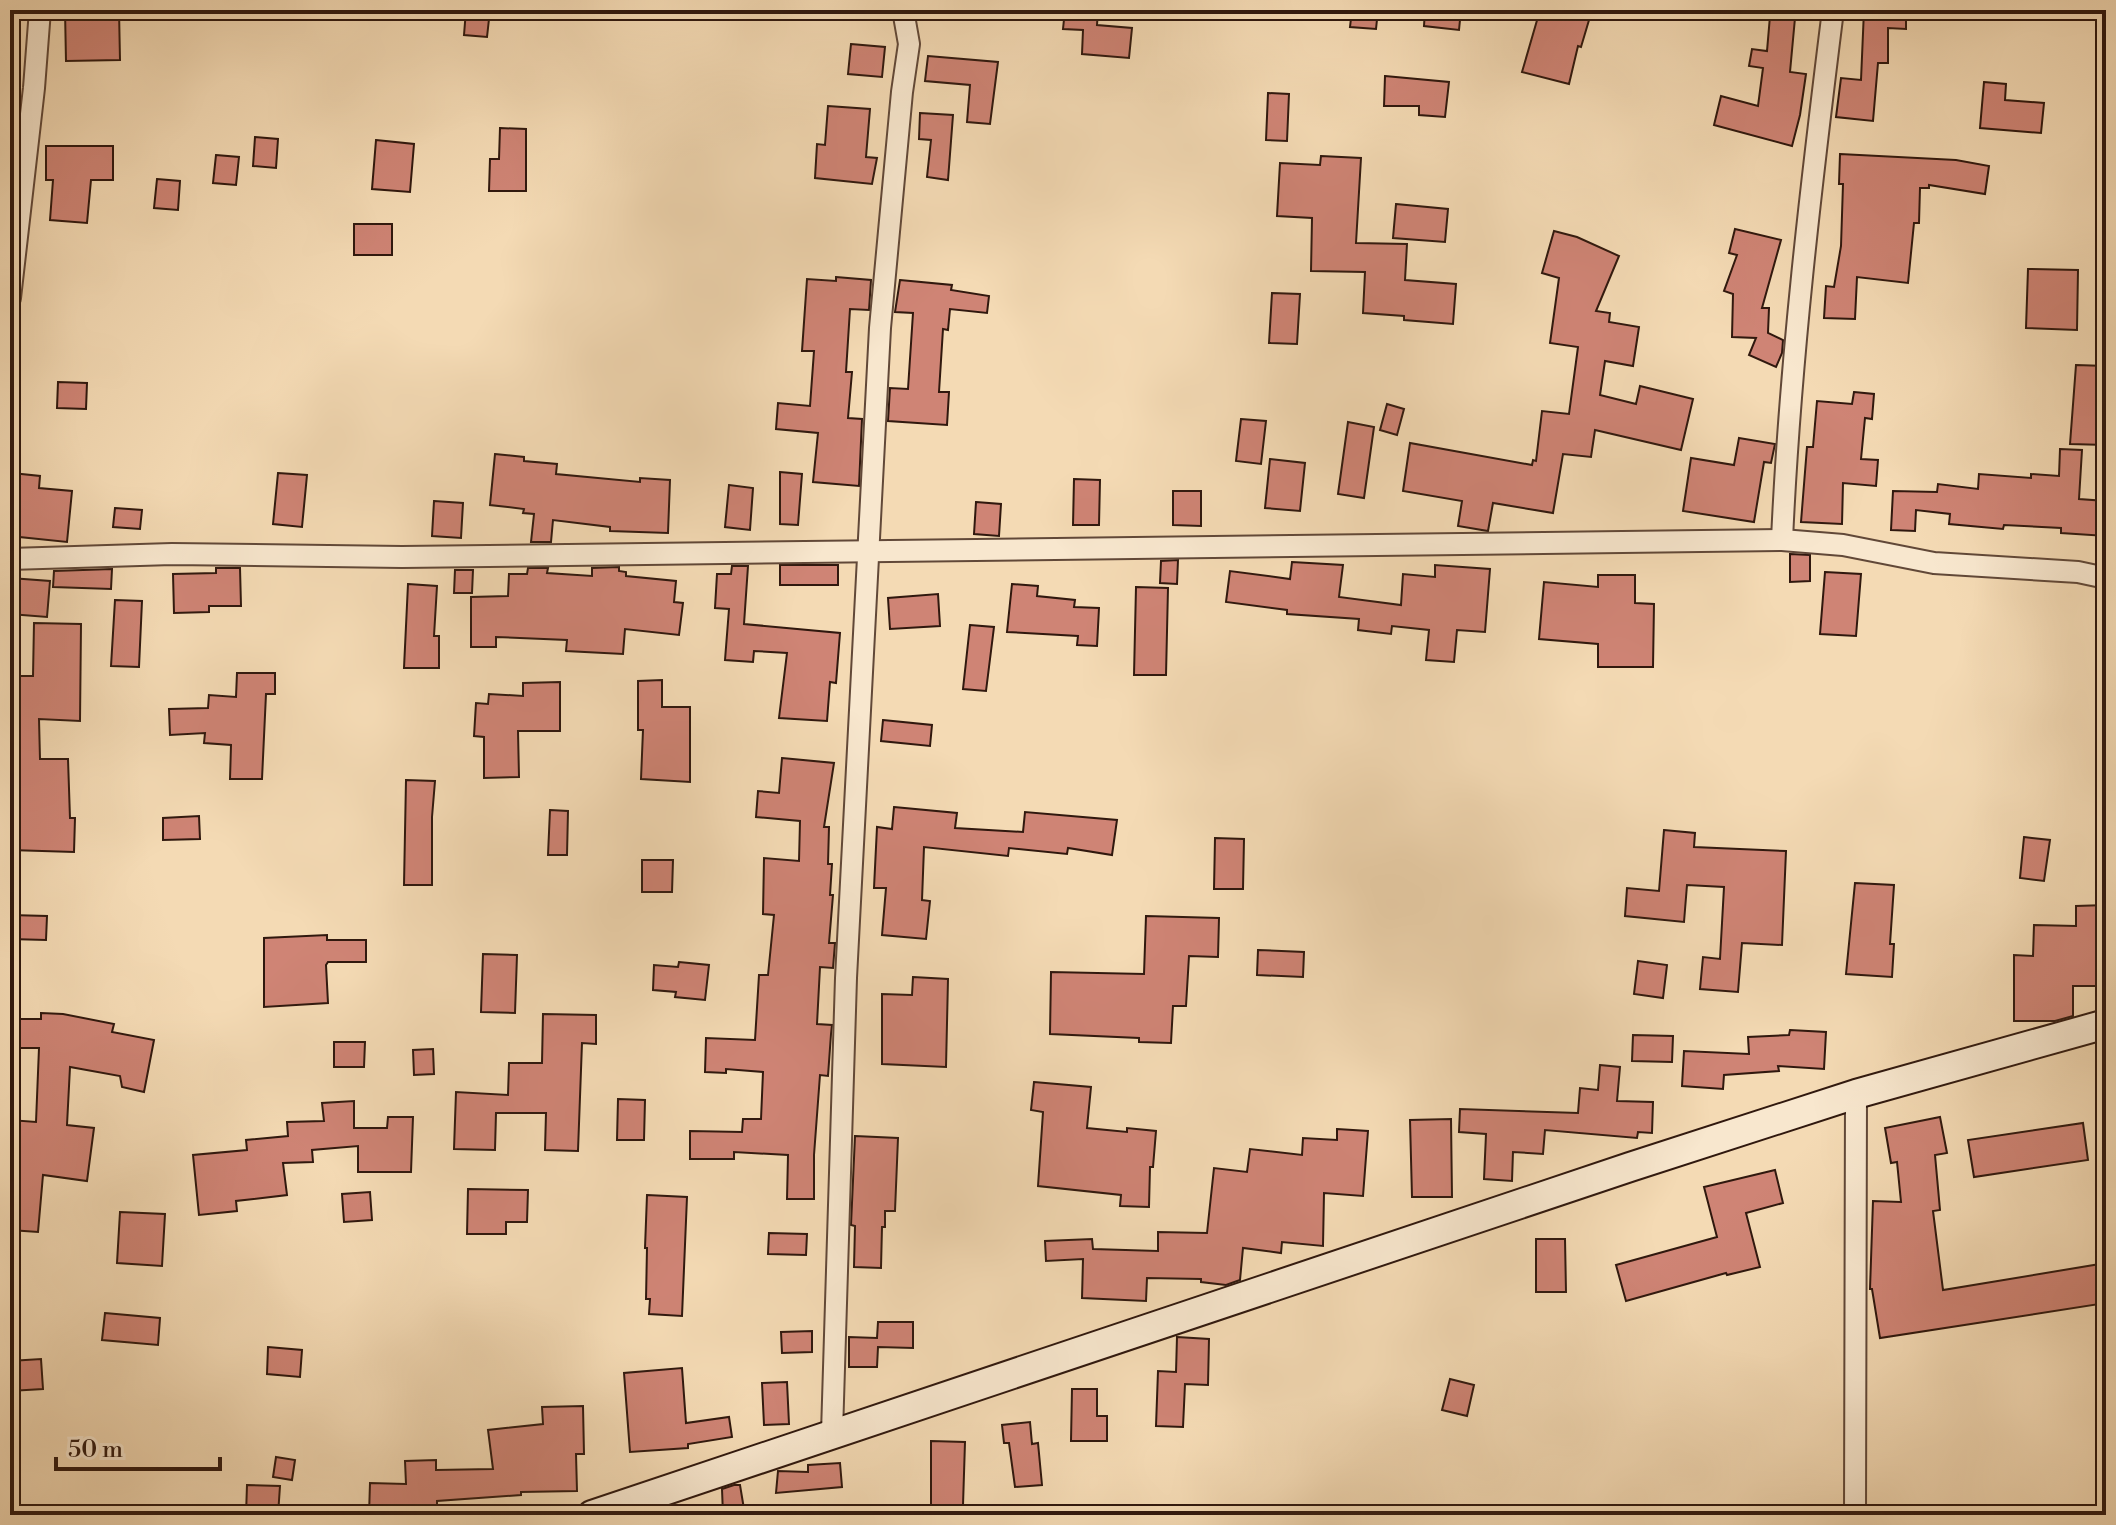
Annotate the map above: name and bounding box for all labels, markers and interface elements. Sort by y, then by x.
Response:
scale bar [56,1421,220,1471]
text: 50 m [68,1435,123,1465]

